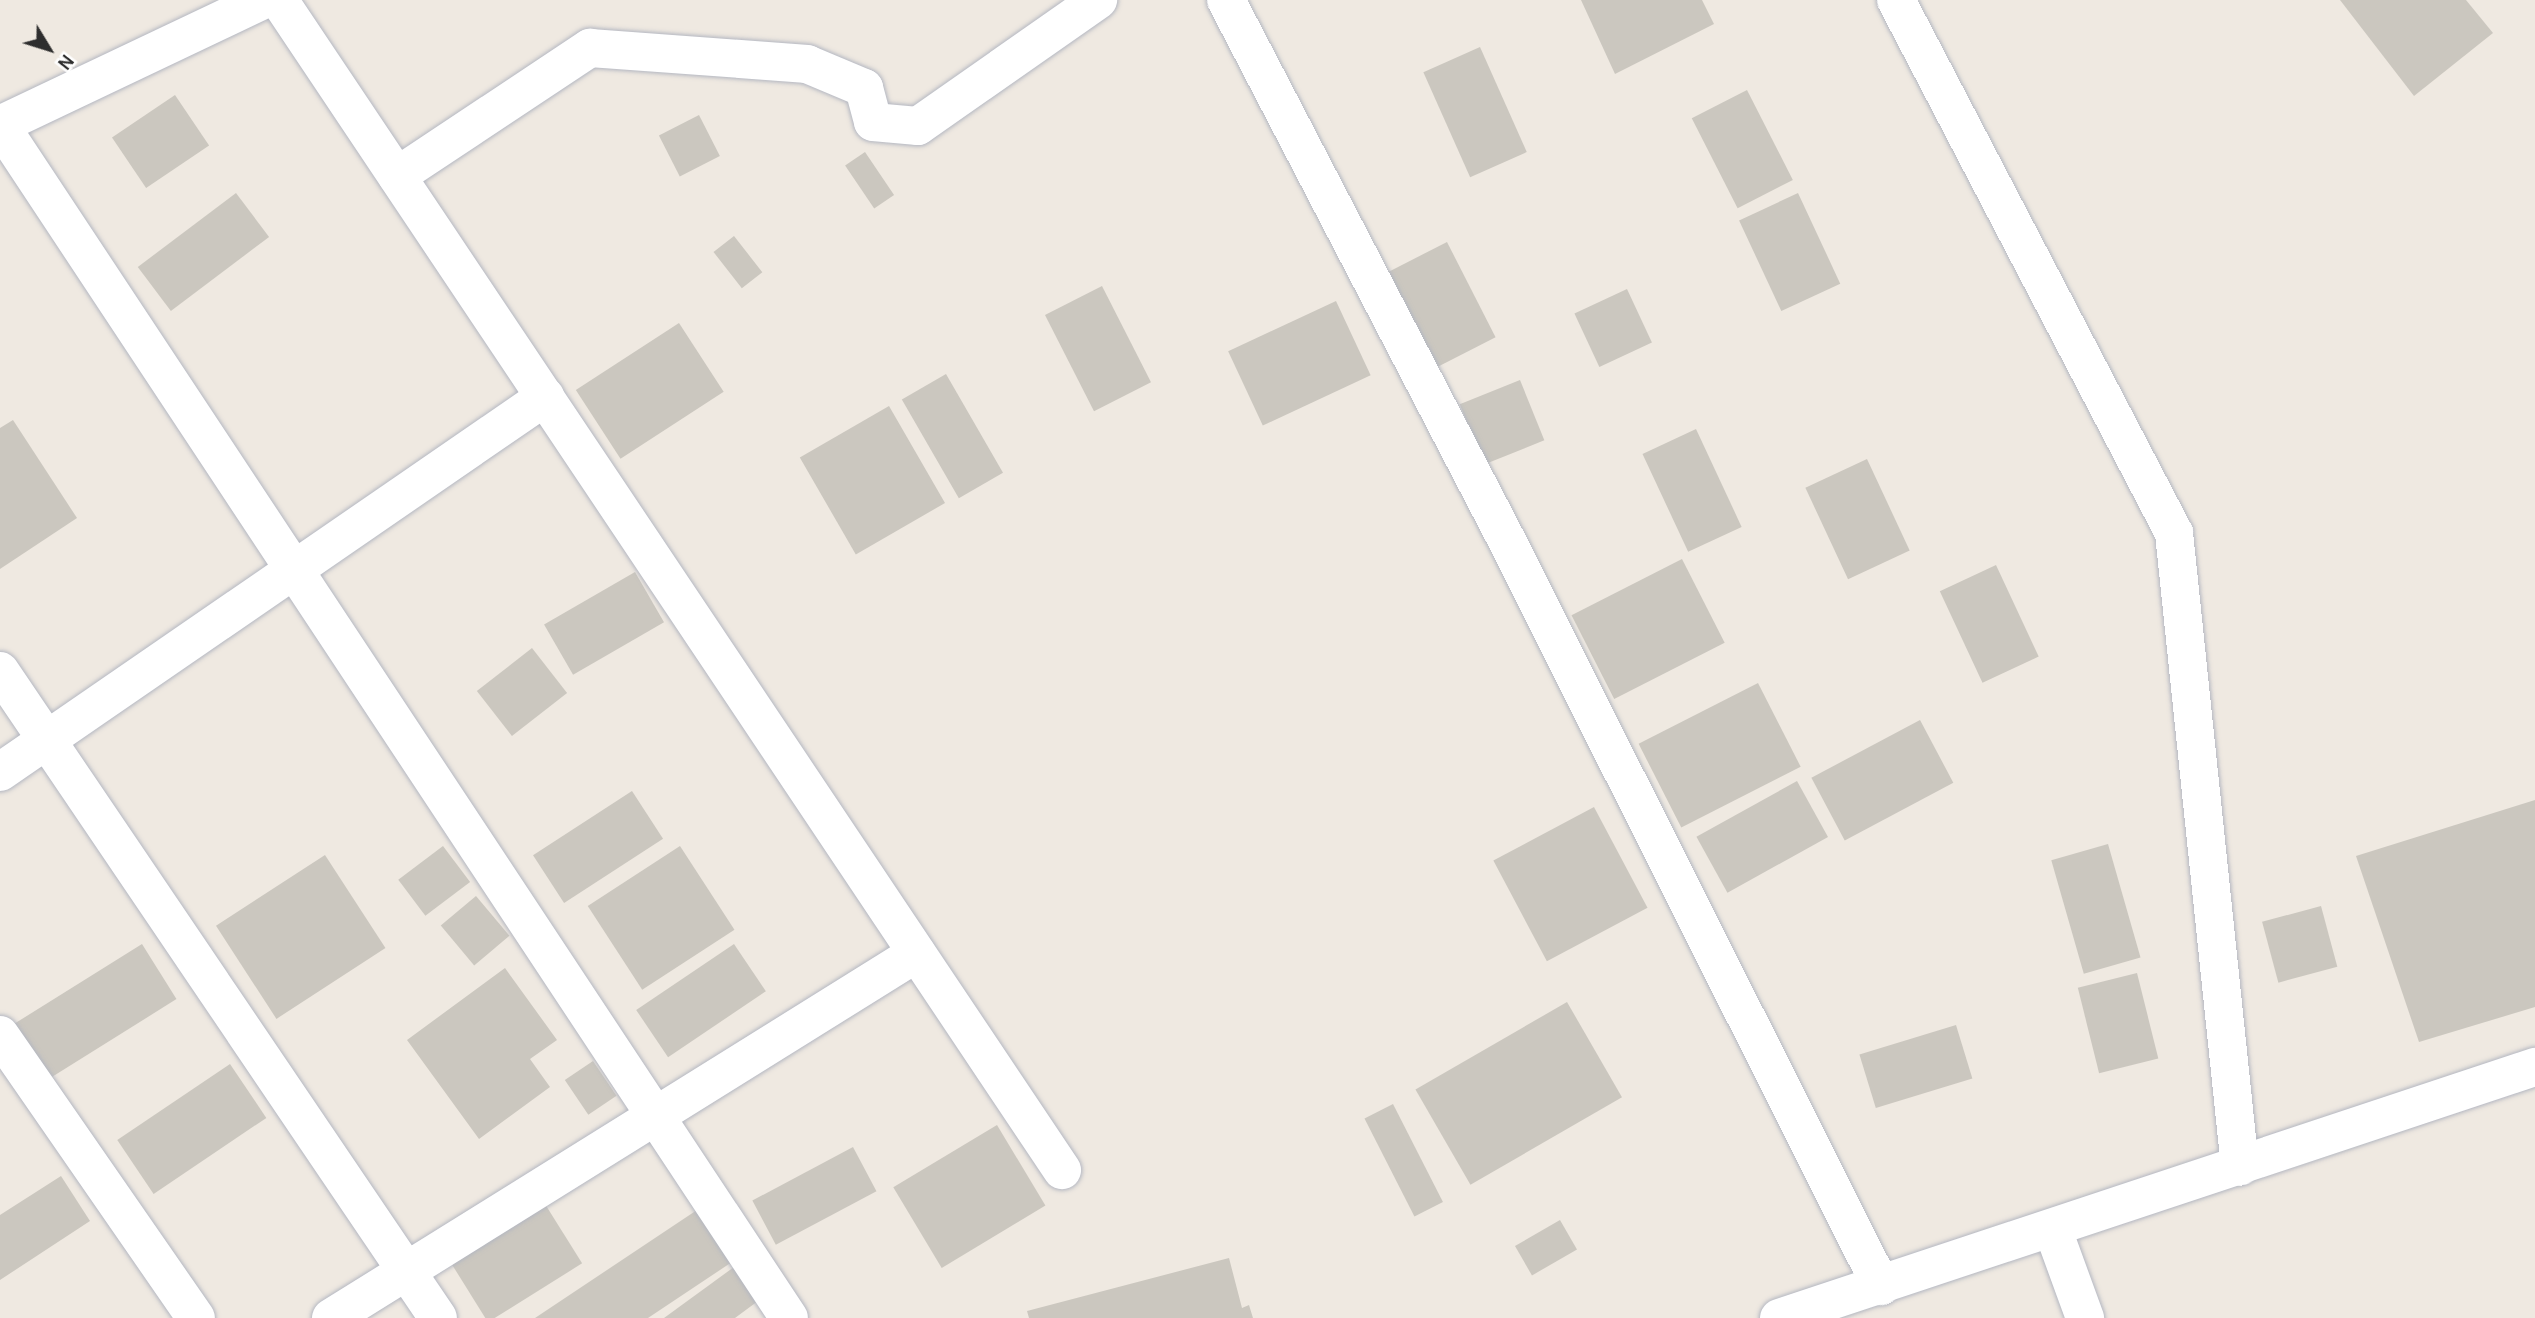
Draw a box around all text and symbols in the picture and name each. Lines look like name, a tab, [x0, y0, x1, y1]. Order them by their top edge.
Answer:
north arrow	[14, 14, 84, 84]
text: N	[53, 50, 78, 74]

